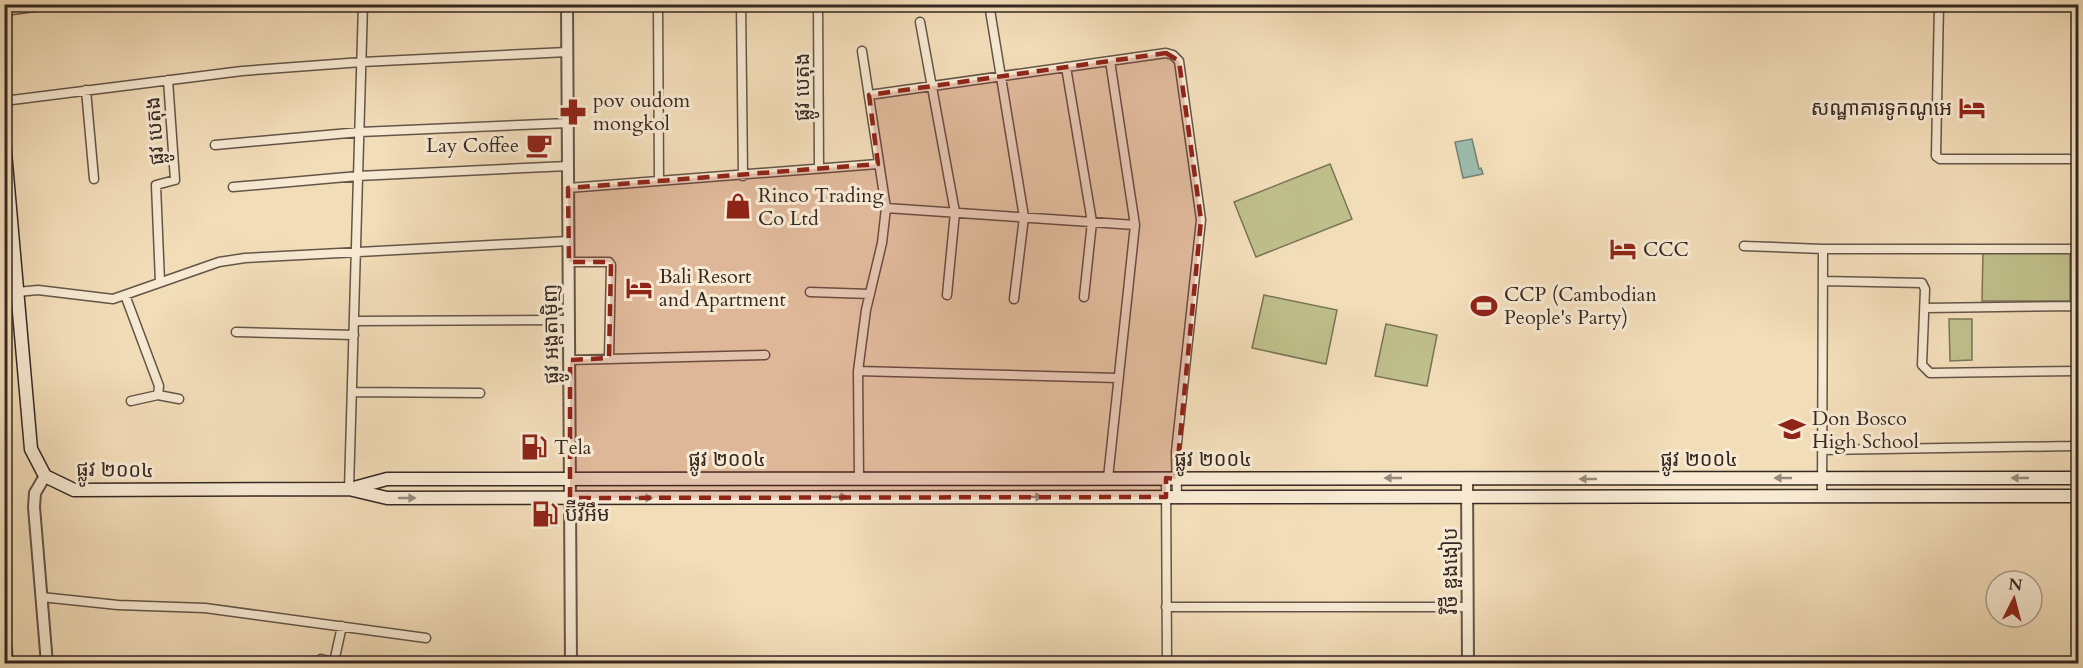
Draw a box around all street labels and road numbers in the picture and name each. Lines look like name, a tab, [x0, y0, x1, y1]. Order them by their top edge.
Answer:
street label: ផ្លូវ បេតុង	[789, 53, 820, 121]
street label: ផ្លូវ បេតុង	[139, 96, 176, 166]
street label: ផ្លូវ អង្តតាម៉ិញ	[537, 284, 570, 384]
street label: ផ្លូវ ២០០៤	[688, 446, 766, 477]
street label: ផ្លូវ ២០០៤	[1174, 446, 1252, 477]
street label: ផ្លូវ ២០០៤	[1660, 446, 1738, 477]
street label: ផ្លូវ ២០០៤	[76, 456, 154, 489]
street label: វិថី ឌួងងៀប	[1437, 528, 1464, 615]

